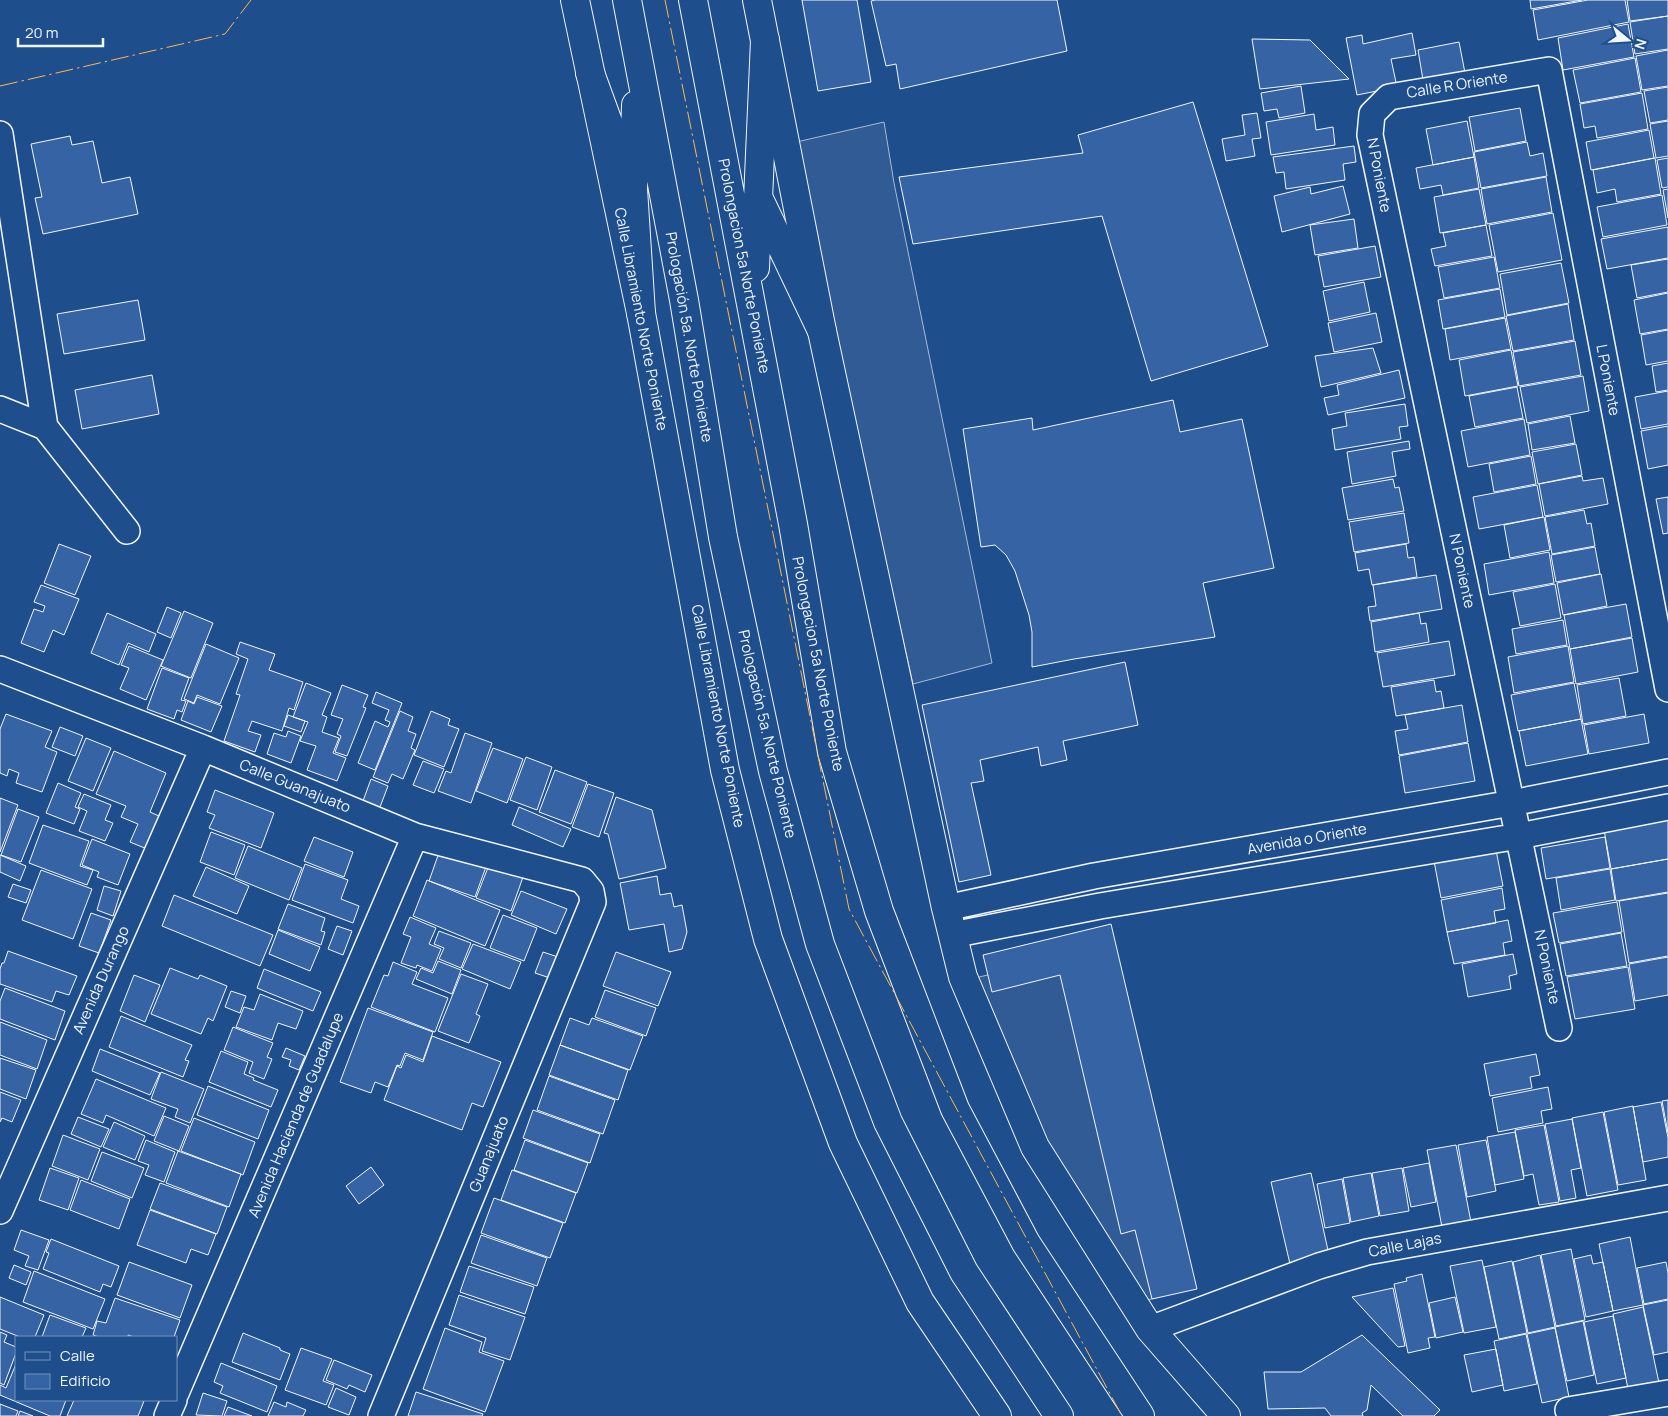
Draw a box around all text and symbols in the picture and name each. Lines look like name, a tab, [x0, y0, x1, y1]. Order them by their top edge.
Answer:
scale bar	[18, 15, 102, 47]
north arrow	[1603, 15, 1653, 65]
text: 20 m	[25, 22, 58, 43]
text: N	[1630, 36, 1651, 52]
street label: Calle R Oriente	[1405, 66, 1509, 103]
street label: N Poniente	[1362, 136, 1397, 214]
street label: Prolongacion 5a Norte Poniente	[713, 157, 776, 375]
street label: Calle Libramiento Norte Poniente	[610, 206, 673, 432]
street label: Prologación 5a. Norte Poniente	[661, 230, 718, 444]
street label: L Poniente	[1591, 342, 1626, 418]
street label: N Poniente	[1444, 532, 1481, 610]
street label: Prolongacion 5a Norte Poniente	[787, 555, 850, 773]
street label: Calle Libramiento Norte Poniente	[687, 603, 750, 829]
street label: Prologación 5a. Norte Poniente	[733, 628, 802, 840]
street label: Calle Guanajuato	[236, 754, 354, 818]
street label: Avenida o Oriente	[1246, 818, 1369, 859]
street label: Avenida Durango	[67, 922, 134, 1037]
street label: N Poniente	[1529, 928, 1566, 1006]
street label: Avenida Hacienda de Guadalupe	[243, 1009, 348, 1221]
street label: Guanajuato	[464, 1112, 513, 1195]
street label: Calle Lajas	[1367, 1227, 1443, 1262]
legend	[15, 1336, 178, 1401]
text: Calle	[60, 1345, 95, 1366]
text: Edificio	[60, 1370, 111, 1391]

